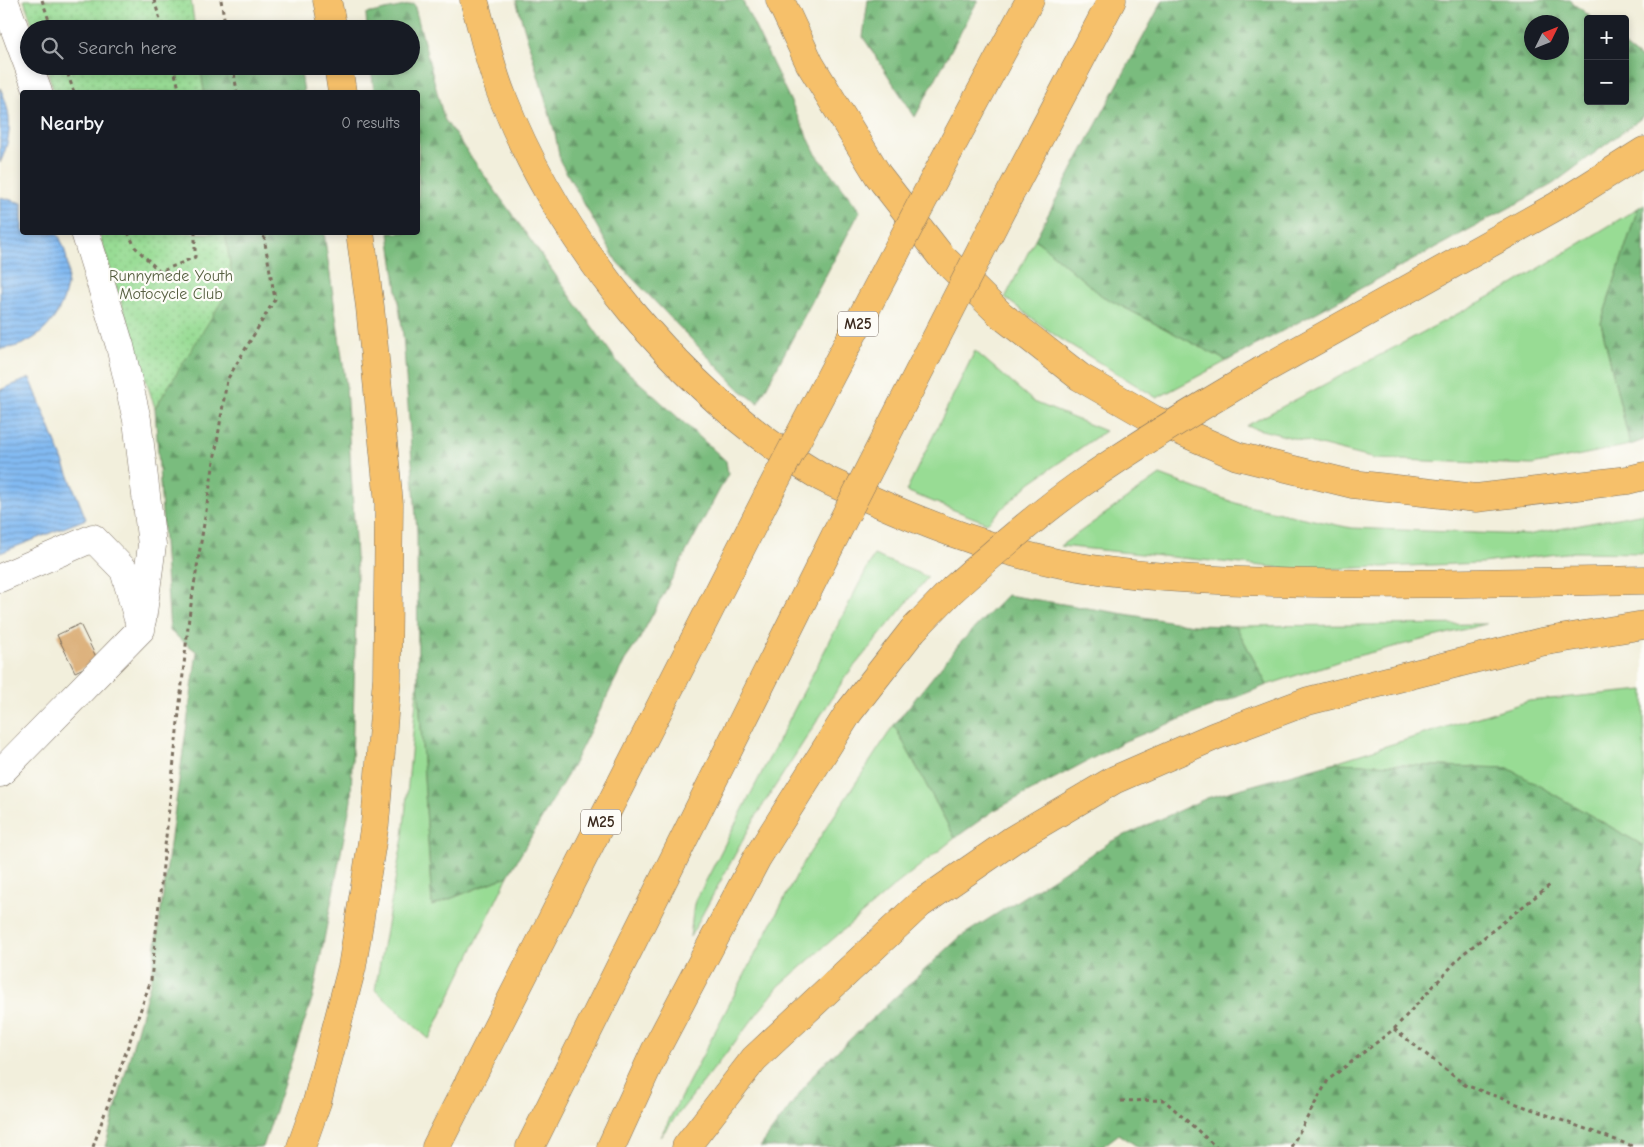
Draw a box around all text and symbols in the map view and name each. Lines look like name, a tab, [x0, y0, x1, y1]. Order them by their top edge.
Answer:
north arrow	[1524, 15, 1569, 60]
map controls	[1584, 15, 1629, 105]
button: +	[1584, 15, 1629, 60]
search box	[20, 20, 420, 75]
icon: search	[38, 34, 66, 62]
text: Search here	[78, 37, 177, 59]
button: −	[1584, 60, 1629, 105]
text: Nearby	[40, 111, 104, 135]
text: 0 results	[341, 114, 400, 132]
park label: Runnymede Youth Motocycle Club	[109, 267, 233, 303]
road number: M25	[838, 312, 878, 336]
road number: M25	[581, 810, 621, 834]

